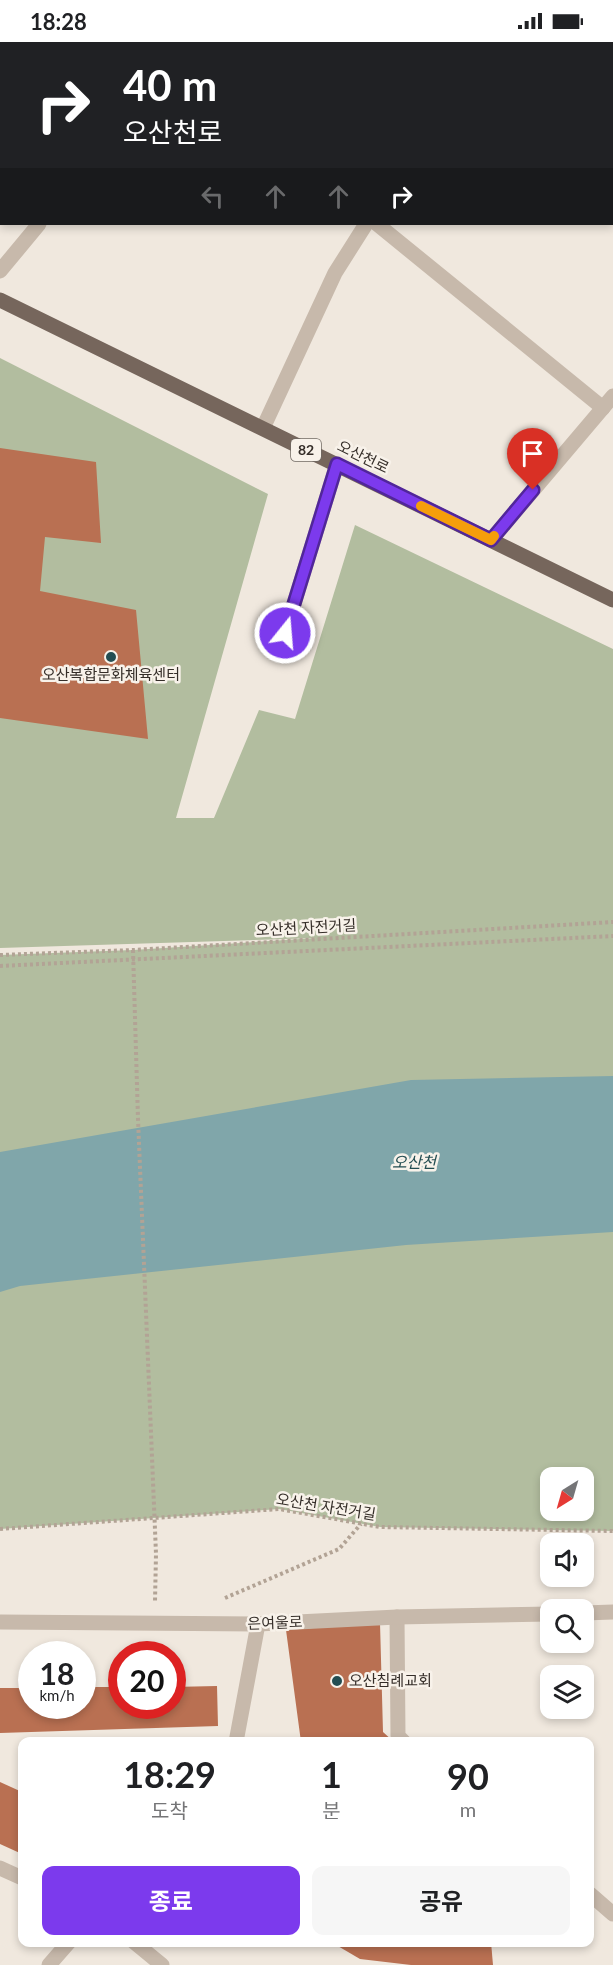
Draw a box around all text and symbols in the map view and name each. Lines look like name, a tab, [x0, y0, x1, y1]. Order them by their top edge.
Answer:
text: 18:28	[30, 8, 87, 35]
text: 40 m	[123, 60, 217, 110]
icon: right	[24, 66, 102, 144]
text: 오산천로	[123, 115, 222, 148]
icon: left	[196, 180, 229, 213]
icon: ahead	[259, 180, 292, 213]
icon: ahead	[322, 180, 355, 213]
icon: right	[385, 180, 418, 213]
pin	[507, 428, 558, 490]
street label: 오산천로	[335, 436, 392, 476]
icon: arrive	[516, 437, 549, 470]
road number: 82	[291, 439, 321, 461]
position arrow	[253, 601, 317, 665]
marker: 오산복합문화체육센터	[104, 650, 118, 664]
place label: 오산복합문화체육센터	[42, 665, 180, 683]
street label: 오산천 자전거길	[255, 915, 357, 939]
water label: 오산천	[392, 1152, 438, 1171]
north arrow	[540, 1467, 594, 1521]
map controls	[540, 1467, 594, 1719]
street label: 오산천 자전거길	[275, 1489, 377, 1523]
button: sound	[540, 1533, 594, 1587]
button: search	[540, 1599, 594, 1653]
street label: 은여울로	[247, 1612, 303, 1632]
speed limit sign: 20	[108, 1641, 186, 1719]
text: 18	[40, 1655, 74, 1691]
button: layers	[540, 1665, 594, 1719]
place label: 오산침례교회	[349, 1671, 432, 1689]
marker: 오산침례교회	[330, 1674, 344, 1688]
text: km/h	[39, 1686, 75, 1704]
text: 18:29	[123, 1752, 216, 1796]
text: 1	[321, 1752, 342, 1796]
text: 90	[447, 1754, 489, 1798]
text: m	[460, 1797, 476, 1821]
text: 도착	[151, 1798, 188, 1822]
text: 분	[322, 1798, 341, 1822]
button: 종료	[42, 1866, 300, 1935]
button: 공유	[312, 1866, 570, 1935]

